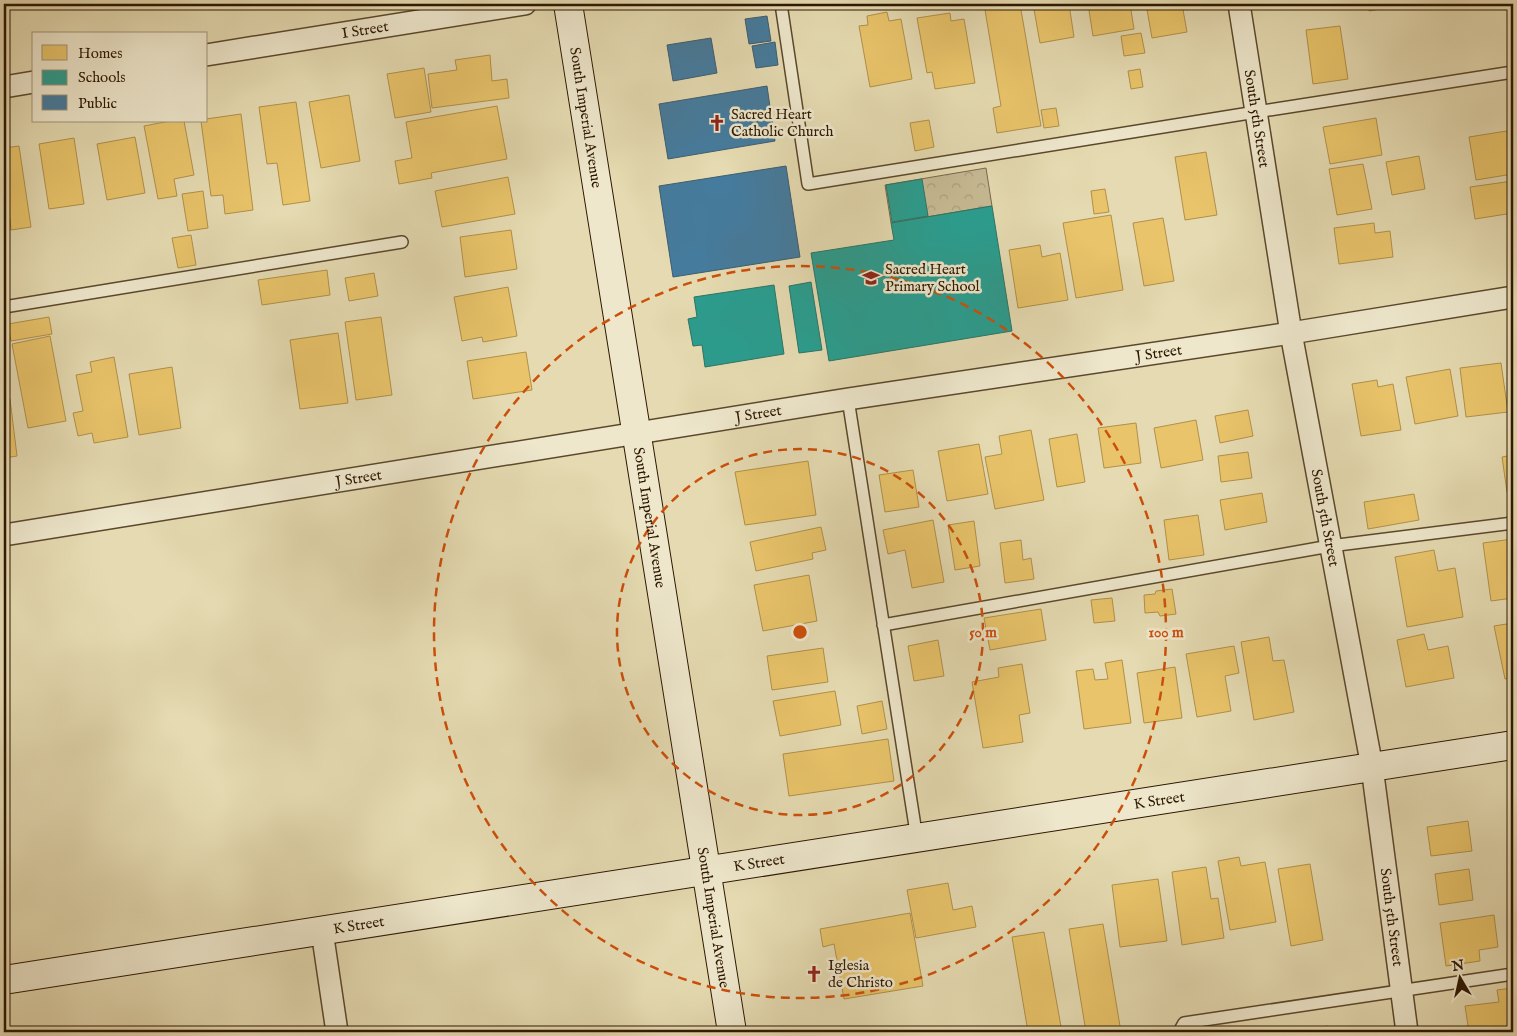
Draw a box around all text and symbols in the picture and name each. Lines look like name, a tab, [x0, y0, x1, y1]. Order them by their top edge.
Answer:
street label: I Street	[340, 17, 390, 43]
legend	[32, 32, 208, 122]
text: Homes	[78, 44, 122, 63]
street label: South Imperial Avenue	[565, 46, 606, 190]
text: Schools	[78, 68, 126, 87]
street label: South 5th Street	[1239, 68, 1274, 169]
text: Public	[78, 94, 117, 113]
place label: Sacred Heart Catholic Church	[731, 105, 833, 141]
church icon: Sacred Heart Catholic Church	[707, 113, 727, 133]
place label: Sacred Heart Primary School	[885, 260, 981, 296]
school or university icon: Sacred Heart Primary School	[861, 268, 881, 288]
street label: J Street	[1132, 340, 1183, 366]
street label: J Street	[732, 401, 783, 427]
street label: South Imperial Avenue	[629, 446, 670, 589]
street label: J Street	[332, 465, 383, 492]
street label: South 5th Street	[1307, 467, 1343, 568]
centre of rings	[791, 623, 809, 641]
text: 50 m	[969, 623, 997, 642]
text: 100 m	[1148, 623, 1184, 642]
street label: K Street	[1132, 787, 1186, 814]
street label: South Imperial Avenue	[693, 846, 734, 989]
street label: K Street	[732, 850, 786, 876]
street label: South 5th Street	[1375, 867, 1407, 968]
street label: K Street	[332, 912, 386, 939]
north arrow	[1434, 954, 1484, 1004]
place label: Iglesia de Christo	[828, 956, 893, 992]
text: N	[1450, 956, 1466, 976]
church icon: Iglesia de Christo	[804, 964, 824, 984]

